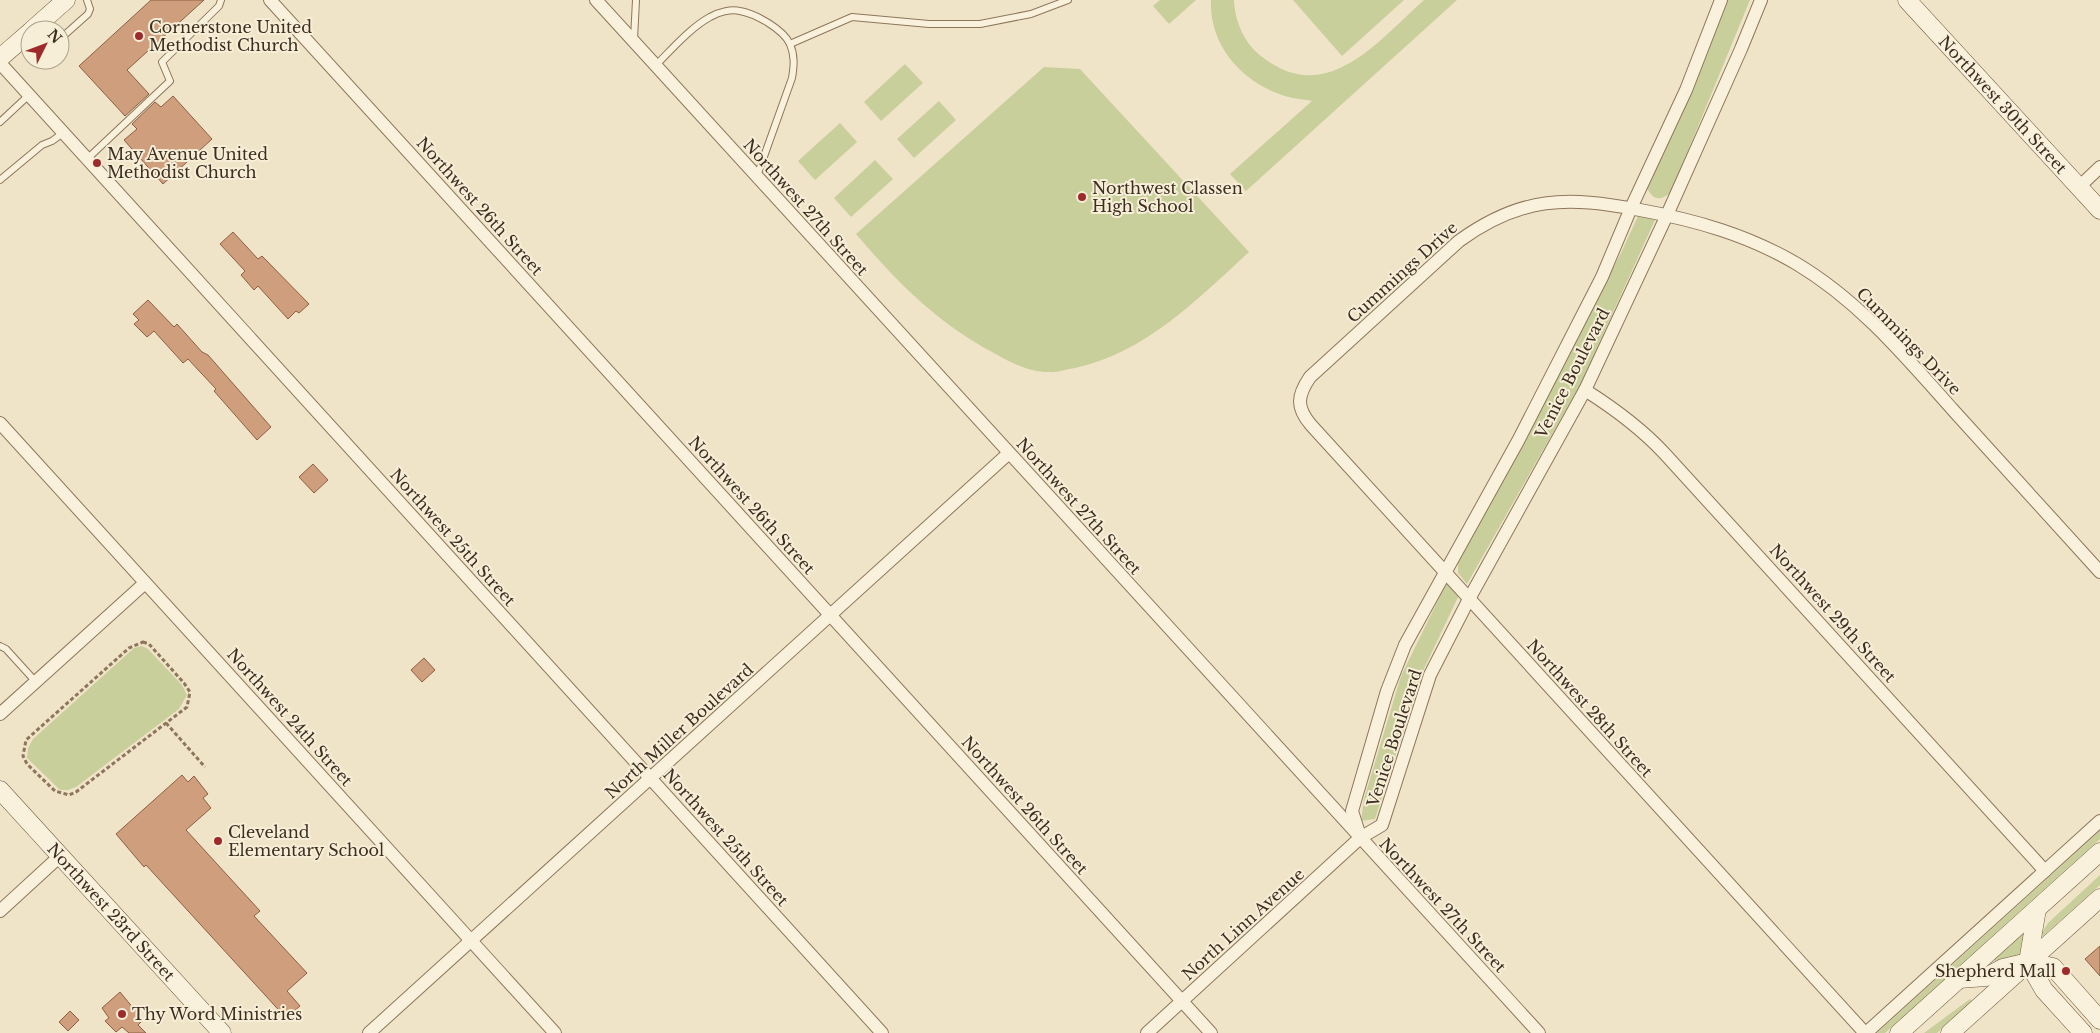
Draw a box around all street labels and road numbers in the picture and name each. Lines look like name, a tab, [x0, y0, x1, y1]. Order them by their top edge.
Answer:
street label: Northwest 30th Street	[1935, 31, 2072, 178]
street label: Northwest 26th Street	[413, 133, 547, 279]
street label: Northwest 27th Street	[739, 135, 873, 279]
street label: Cummings Drive	[1343, 217, 1461, 327]
street label: Cummings Drive	[1853, 283, 1965, 399]
street label: Venice Boulevard	[1530, 304, 1614, 442]
street label: Northwest 26th Street	[685, 432, 819, 578]
street label: Northwest 27th Street	[1012, 434, 1146, 578]
street label: Northwest 25th Street	[386, 464, 520, 610]
street label: Northwest 29th Street	[1766, 540, 1900, 686]
street label: Northwest 28th Street	[1523, 635, 1657, 781]
street label: Northwest 24th Street	[223, 644, 357, 790]
street label: North Miller Boulevard	[601, 659, 757, 803]
street label: Venice Boulevard	[1362, 666, 1426, 810]
street label: Northwest 26th Street	[958, 732, 1092, 878]
street label: Northwest 25th Street	[659, 764, 793, 910]
street label: Northwest 27th Street	[1375, 834, 1511, 976]
street label: Northwest 23rd Street	[43, 839, 179, 985]
street label: North Linn Avenue	[1178, 864, 1308, 984]

